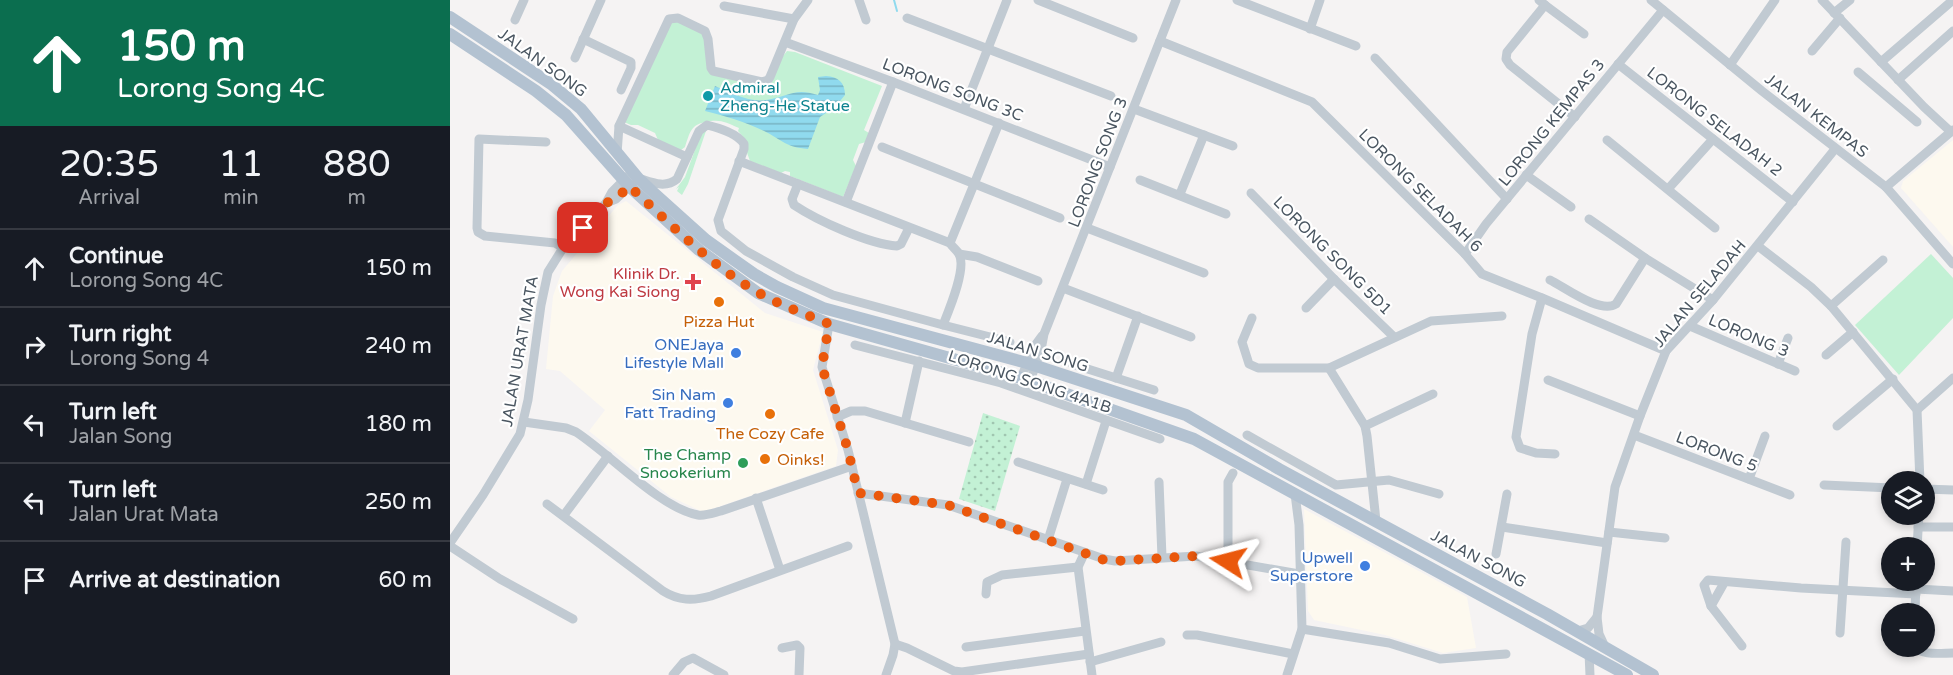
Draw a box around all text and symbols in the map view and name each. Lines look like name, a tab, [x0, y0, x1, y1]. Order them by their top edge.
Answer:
text: 150 m	[117, 21, 246, 72]
icon: ahead	[18, 24, 96, 102]
street label: JALAN SONG	[494, 24, 591, 102]
street label: LORONG SONG 3C	[880, 54, 1026, 126]
street label: LORONG KEMPAS 3	[1494, 55, 1609, 190]
street label: LORONG SELADAH 2	[1643, 63, 1786, 181]
street label: JALAN KEMPAS	[1761, 69, 1872, 162]
text: Lorong Song 4C	[117, 72, 325, 105]
place label: Admiral Zheng-He Statue	[720, 78, 850, 116]
marker: Admiral Zheng-He Statue	[701, 89, 715, 103]
street label: LORONG SONG 3	[1064, 94, 1132, 230]
street label: LORONG SELADAH 6	[1354, 125, 1486, 257]
text: 20:35	[59, 143, 159, 186]
text: 11	[218, 143, 264, 186]
text: 880	[323, 143, 391, 186]
text: Arrival	[78, 186, 140, 210]
text: min	[223, 186, 259, 210]
text: m	[348, 186, 366, 210]
street label: LORONG SONG 5D1	[1269, 192, 1396, 319]
pin	[557, 202, 608, 253]
icon: arrive	[566, 211, 599, 244]
street label: JALAN SELADAH	[1649, 236, 1750, 351]
text: Continue	[69, 243, 164, 269]
icon: ahead	[18, 252, 51, 285]
text: 150 m	[365, 255, 432, 281]
place label: Klinik Dr. Wong Kai Siong	[560, 264, 680, 302]
text: Lorong Song 4C	[69, 269, 223, 293]
marker: Klinik Dr. Wong Kai Siong	[684, 273, 702, 291]
street label: JALAN URAT MATA	[497, 274, 543, 428]
marker: Pizza Hut	[712, 295, 726, 309]
street label: LORONG 3	[1705, 310, 1792, 362]
place label: Pizza Hut	[683, 312, 755, 332]
text: Turn right	[69, 321, 171, 347]
street label: JALAN SONG	[985, 327, 1091, 377]
icon: right	[18, 330, 51, 363]
text: 240 m	[365, 333, 432, 359]
place label: ONEJaya Lifestyle Mall	[624, 335, 724, 373]
marker: ONEJaya Lifestyle Mall	[729, 346, 743, 360]
street label: LORONG SONG 4A1B	[945, 346, 1114, 418]
text: Lorong Song 4	[69, 347, 209, 371]
place label: Sin Nam Fatt Trading	[624, 385, 716, 423]
marker: Sin Nam Fatt Trading	[721, 396, 735, 410]
text: Turn left	[69, 399, 157, 425]
marker: The Cozy Cafe	[763, 407, 777, 421]
icon: left	[18, 408, 51, 441]
text: 180 m	[365, 411, 432, 437]
place label: The Cozy Cafe	[716, 424, 824, 444]
text: Jalan Song	[69, 425, 172, 449]
street label: LORONG 5	[1673, 427, 1760, 477]
place label: The Champ Snookerium	[640, 445, 731, 483]
place label: Oinks!	[777, 450, 824, 470]
marker: Oinks!	[758, 452, 772, 466]
marker: The Champ Snookerium	[736, 456, 750, 470]
map controls	[1881, 471, 1935, 657]
button: layers	[1881, 471, 1935, 525]
text: Turn left	[69, 477, 157, 503]
icon: left	[18, 486, 51, 519]
text: 250 m	[365, 489, 432, 515]
text: Jalan Urat Mata	[69, 503, 219, 527]
street label: JALAN SONG	[1427, 525, 1530, 592]
position arrow	[1196, 529, 1260, 593]
button: +	[1881, 537, 1935, 591]
place label: Upwell Superstore	[1270, 548, 1353, 586]
marker: Upwell Superstore	[1358, 559, 1372, 573]
icon: arrive	[18, 564, 51, 597]
text: Arrive at destination	[69, 567, 280, 593]
text: 60 m	[378, 567, 432, 593]
button: −	[1881, 603, 1935, 657]

